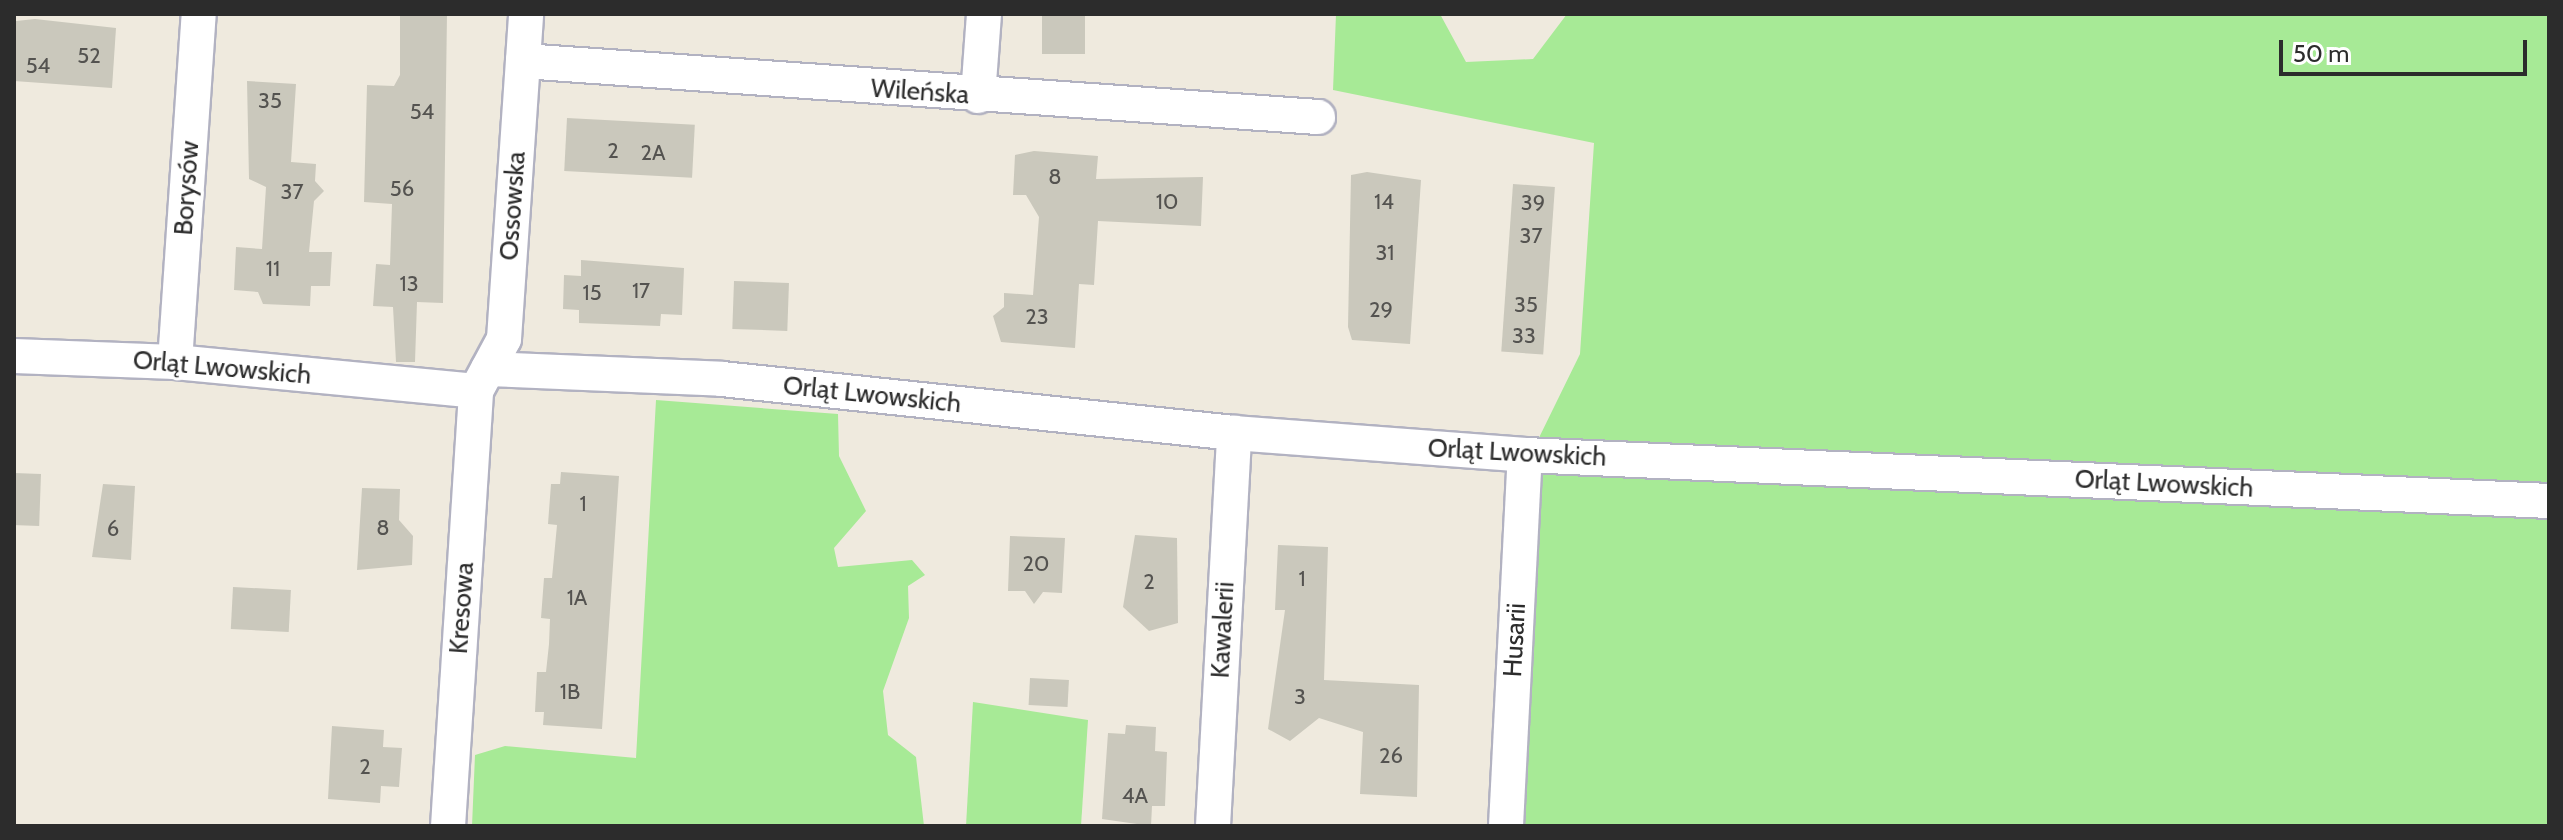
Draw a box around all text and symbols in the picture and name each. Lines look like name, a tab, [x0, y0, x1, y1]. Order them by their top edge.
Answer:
scale bar	[2283, 24, 2531, 74]
text: 50 m	[2293, 39, 2349, 68]
house number: 52	[77, 43, 101, 69]
house number: 54	[26, 53, 50, 79]
street label: Wileńska	[870, 73, 970, 111]
house number: 35	[258, 88, 282, 114]
house number: 54	[410, 99, 434, 125]
house number: 2	[607, 138, 619, 164]
street label: Borysów	[168, 140, 206, 236]
house number: 2A	[640, 140, 666, 166]
street label: Ossowska	[494, 150, 532, 262]
house number: 8	[1048, 164, 1062, 190]
house number: 56	[390, 176, 414, 202]
house number: 37	[281, 179, 303, 205]
house number: 10	[1156, 189, 1178, 215]
house number: 14	[1374, 189, 1394, 215]
house number: 39	[1521, 190, 1545, 216]
house number: 37	[1520, 223, 1542, 249]
house number: 31	[1375, 240, 1395, 266]
house number: 11	[266, 256, 280, 282]
house number: 13	[399, 271, 419, 297]
house number: 17	[632, 278, 650, 304]
house number: 15	[582, 280, 602, 306]
house number: 35	[1514, 292, 1538, 318]
house number: 29	[1369, 297, 1393, 323]
house number: 23	[1025, 304, 1049, 330]
house number: 33	[1512, 323, 1536, 349]
street label: Orląt Lwowskich	[132, 345, 312, 391]
street label: Orląt Lwowskich	[781, 370, 963, 420]
street label: Orląt Lwowskich	[1427, 433, 1607, 473]
street label: Orląt Lwowskich	[2074, 464, 2254, 504]
house number: 1	[579, 491, 587, 517]
house number: 8	[376, 515, 390, 541]
house number: 6	[107, 516, 119, 542]
house number: 20	[1023, 551, 1049, 577]
street label: Kresowa	[443, 561, 481, 655]
house number: 1	[1298, 566, 1306, 592]
house number: 2	[1143, 569, 1155, 595]
street label: Kawalerii	[1205, 581, 1241, 679]
house number: 1A	[567, 585, 587, 611]
street label: Husarii	[1497, 602, 1533, 678]
house number: 1B	[560, 679, 580, 705]
house number: 3	[1294, 684, 1306, 710]
house number: 26	[1379, 743, 1403, 769]
house number: 2	[359, 754, 371, 780]
house number: 4A	[1122, 783, 1148, 809]

